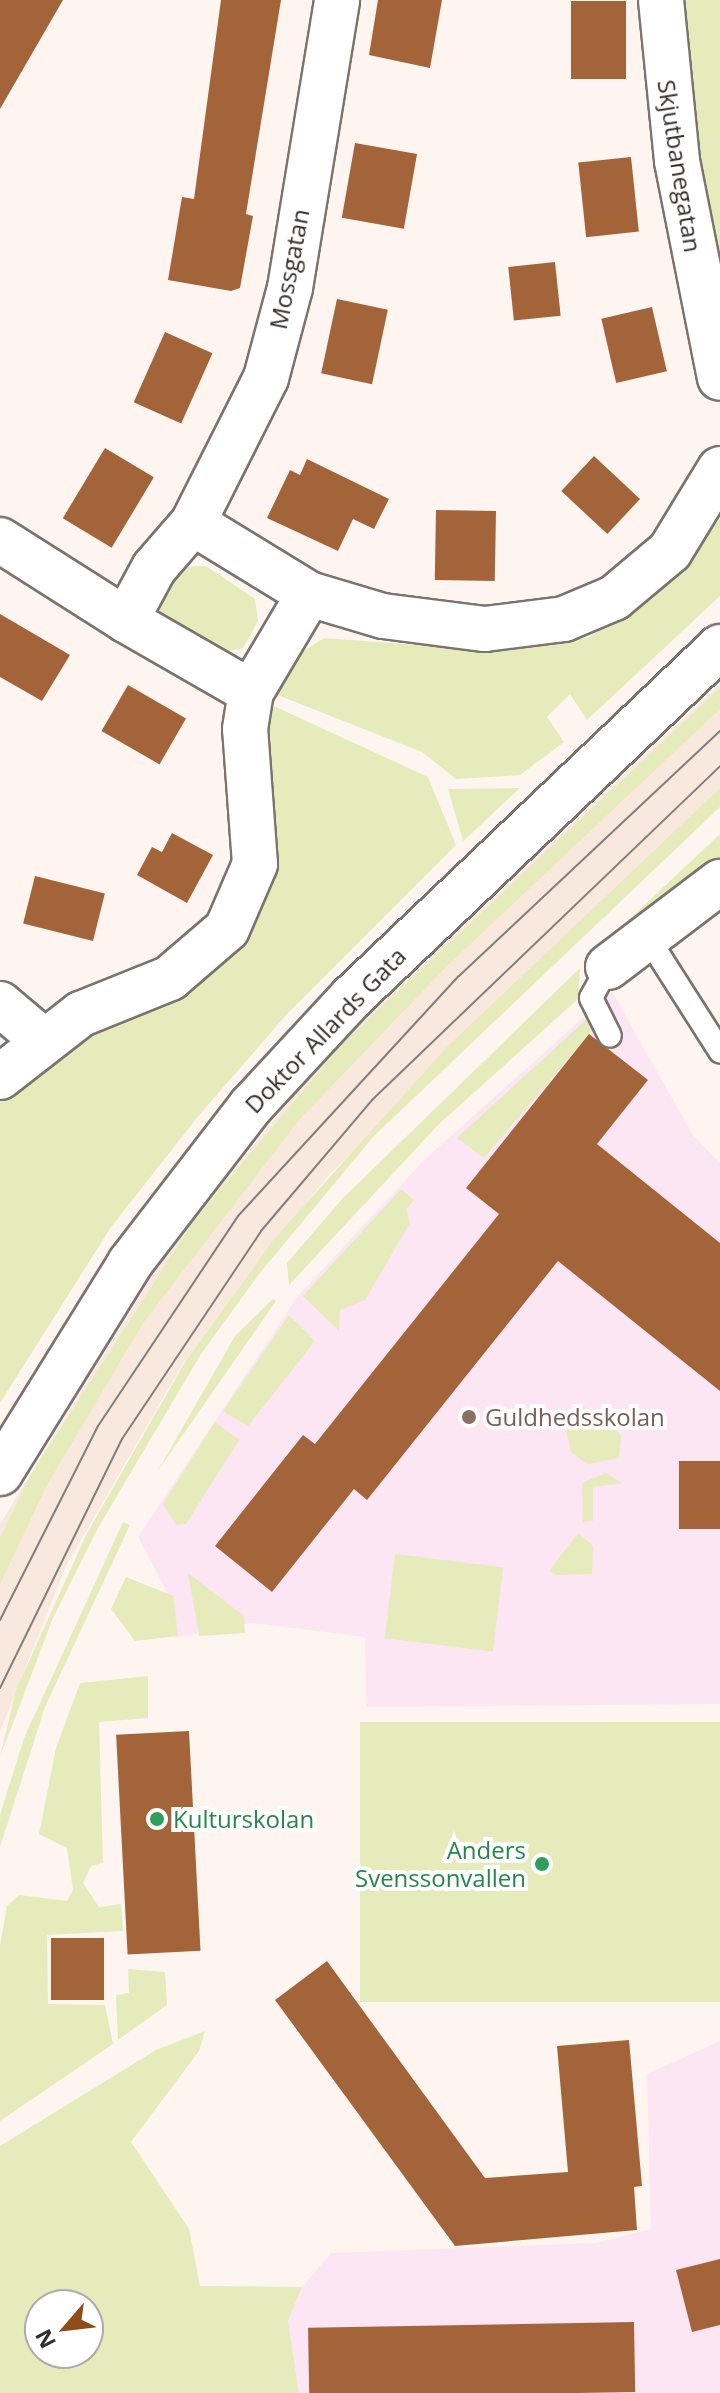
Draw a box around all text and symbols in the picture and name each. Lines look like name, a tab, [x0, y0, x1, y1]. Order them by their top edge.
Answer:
street label: Skjutbanegatan	[652, 78, 708, 254]
street label: Mossgatan	[263, 206, 315, 332]
street label: Doktor Allards Gata	[239, 941, 411, 1119]
place label: Guldhedsskolan	[485, 1403, 665, 1431]
marker: Guldhedsskolan	[460, 1408, 478, 1426]
place label: Kulturskolan	[173, 1805, 314, 1833]
marker: Kulturskolan	[148, 1810, 166, 1828]
place label: Anders Svenssonvallen	[355, 1836, 526, 1892]
marker: Anders Svenssonvallen	[533, 1855, 551, 1873]
north arrow	[24, 2289, 104, 2369]
text: N	[27, 2324, 62, 2354]

